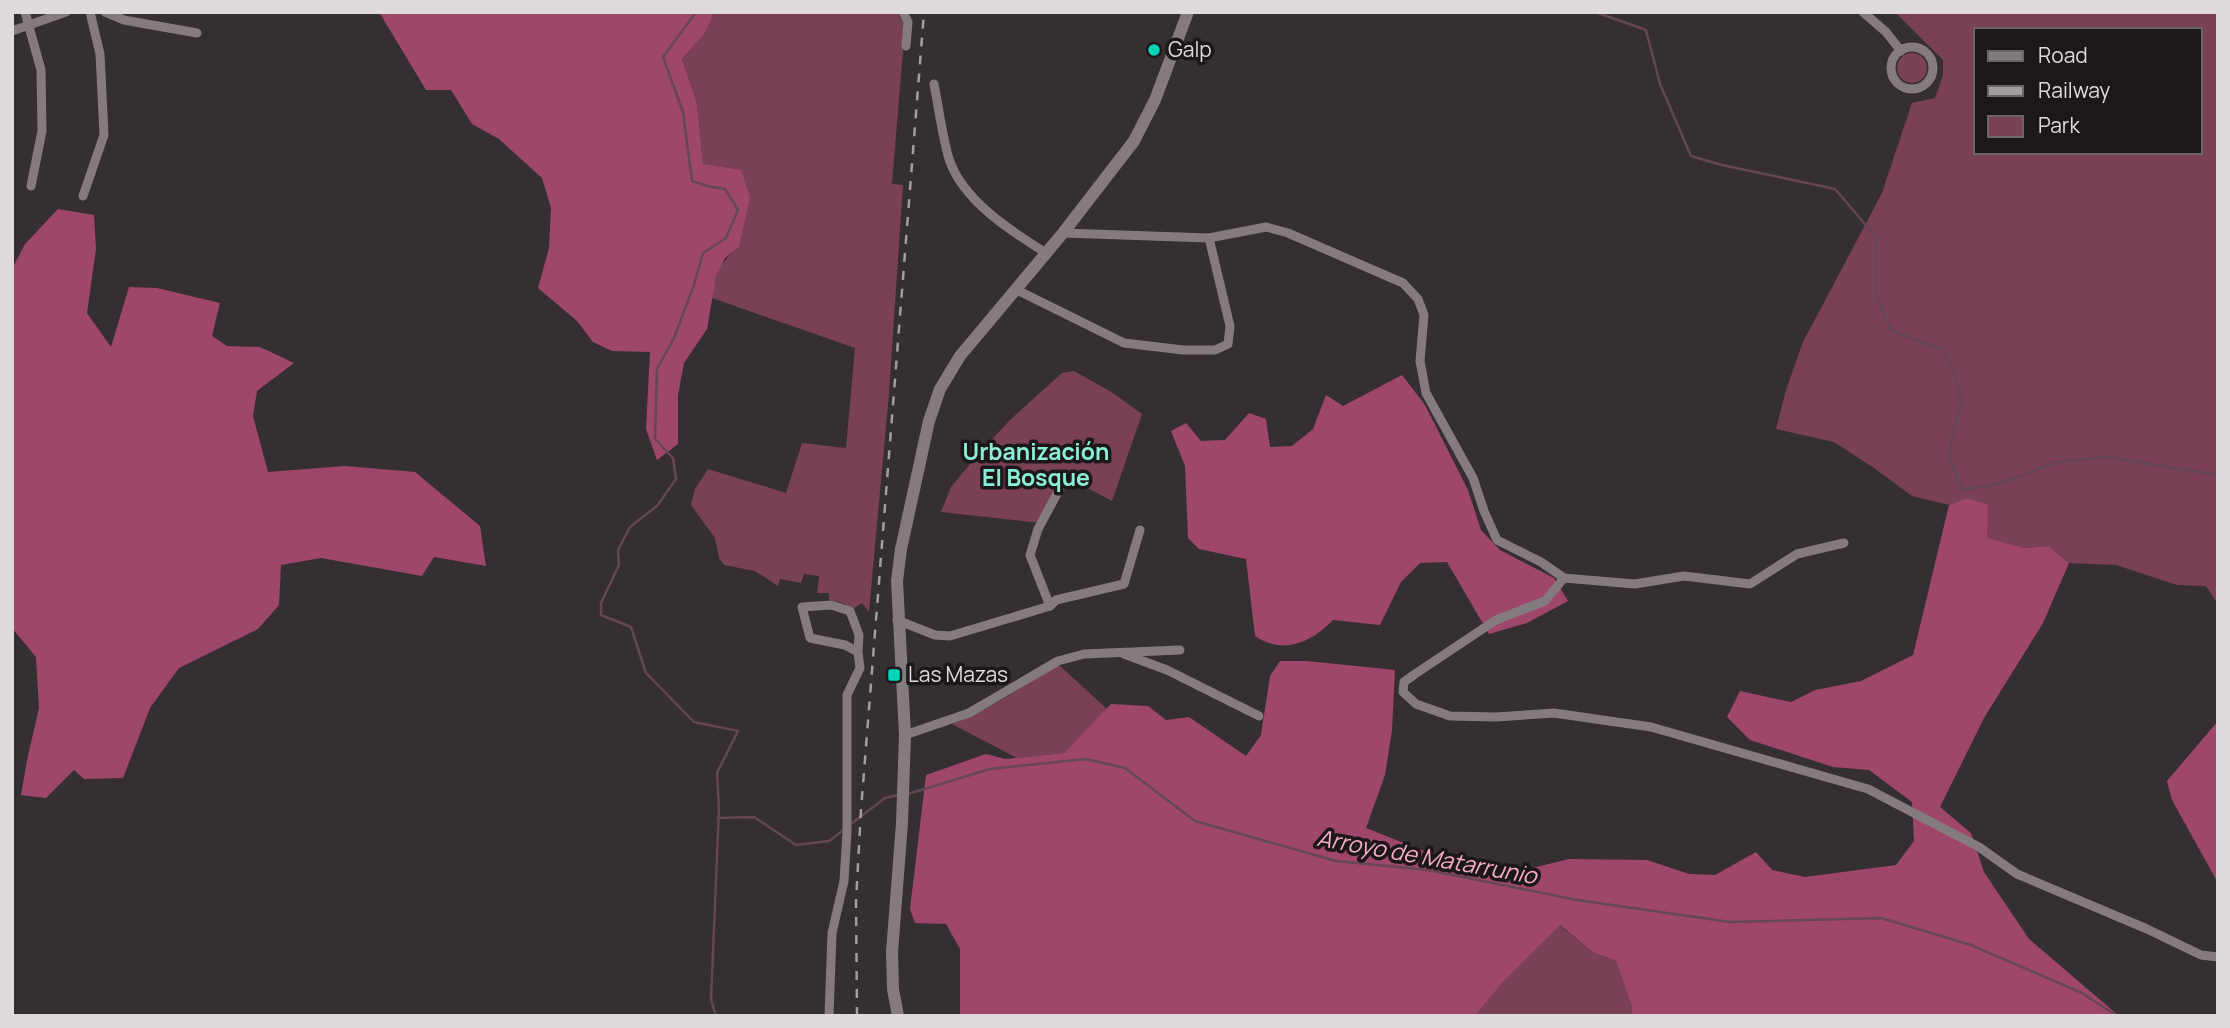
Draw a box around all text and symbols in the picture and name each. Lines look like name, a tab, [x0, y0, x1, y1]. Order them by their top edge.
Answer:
legend	[1974, 28, 2202, 154]
place label: Galp	[1168, 35, 1212, 63]
text: Road	[2038, 41, 2088, 69]
marker: Galp	[1146, 42, 1162, 58]
text: Railway	[2038, 76, 2110, 104]
text: Park	[2038, 111, 2080, 139]
district label: Urbanización El Bosque	[963, 435, 1109, 493]
place label: Las Mazas	[908, 660, 1008, 688]
marker: Las Mazas	[886, 667, 902, 683]
water label: Arroyo de Matarrunio	[1315, 821, 1541, 891]

